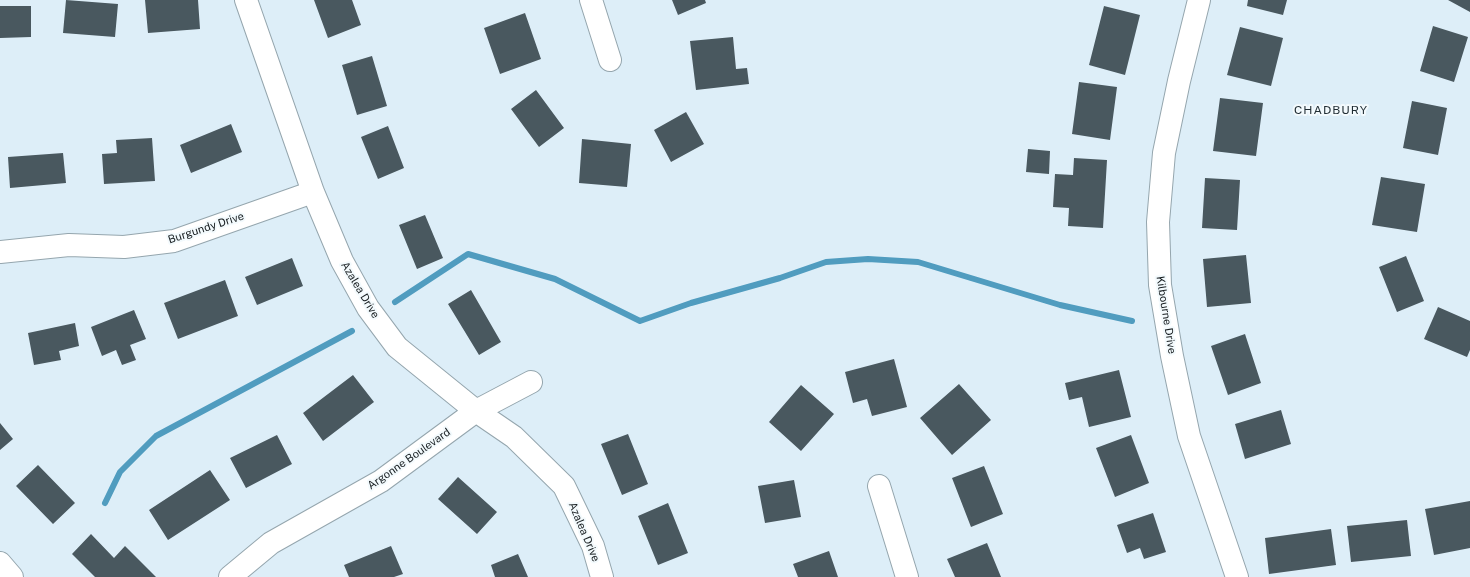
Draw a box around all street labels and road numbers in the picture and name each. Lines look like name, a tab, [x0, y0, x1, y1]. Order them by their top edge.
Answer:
street label: Burgundy Drive	[166, 210, 246, 246]
street label: Azalea Drive	[338, 259, 382, 321]
street label: Kilbourne Drive	[1153, 275, 1179, 355]
street label: Argonne Boulevard	[365, 426, 453, 492]
street label: Azalea Drive	[566, 500, 602, 564]

